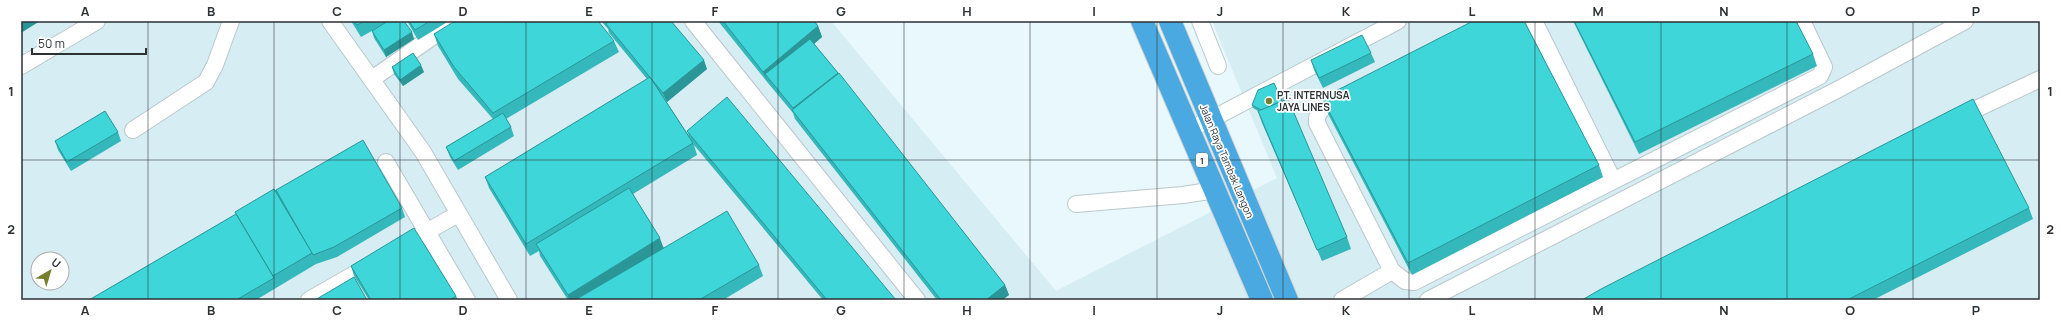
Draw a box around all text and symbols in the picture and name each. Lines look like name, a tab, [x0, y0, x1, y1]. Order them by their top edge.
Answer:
text: A	[81, 2, 90, 20]
text: B	[207, 2, 215, 20]
text: C	[332, 2, 342, 20]
text: D	[458, 2, 468, 20]
text: E	[585, 2, 593, 20]
text: F	[712, 2, 719, 20]
text: G	[836, 2, 846, 20]
text: H	[962, 2, 972, 20]
text: I	[1092, 2, 1096, 20]
text: J	[1217, 2, 1223, 20]
text: K	[1342, 2, 1351, 20]
text: L	[1469, 2, 1476, 20]
text: M	[1592, 2, 1604, 20]
text: N	[1719, 2, 1729, 20]
text: O	[1845, 2, 1855, 20]
text: P	[1972, 2, 1980, 20]
scale bar	[32, 30, 146, 56]
text: 50 m	[38, 35, 65, 52]
text: 1	[8, 82, 14, 100]
text: 1	[2047, 82, 2053, 100]
place label: PT. INTERNUSA JAYA LINES	[1277, 88, 1350, 114]
marker: PT. INTERNUSA JAYA LINES	[1264, 96, 1274, 106]
street label: Jalan Raya Tambak Langon	[1197, 102, 1257, 220]
road number: 1	[1196, 153, 1208, 167]
text: 2	[7, 220, 15, 238]
text: 2	[2046, 220, 2054, 238]
north arrow	[30, 251, 70, 291]
text: U	[49, 254, 64, 271]
text: A	[81, 301, 90, 319]
text: B	[207, 301, 215, 319]
text: C	[332, 301, 342, 319]
text: D	[458, 301, 468, 319]
text: E	[585, 301, 593, 319]
text: F	[712, 301, 719, 319]
text: G	[836, 301, 846, 319]
text: H	[962, 301, 972, 319]
text: I	[1092, 301, 1096, 319]
text: J	[1217, 301, 1223, 319]
text: K	[1342, 301, 1351, 319]
text: L	[1469, 301, 1476, 319]
text: M	[1592, 301, 1604, 319]
text: N	[1719, 301, 1729, 319]
text: O	[1845, 301, 1855, 319]
text: P	[1972, 301, 1980, 319]

